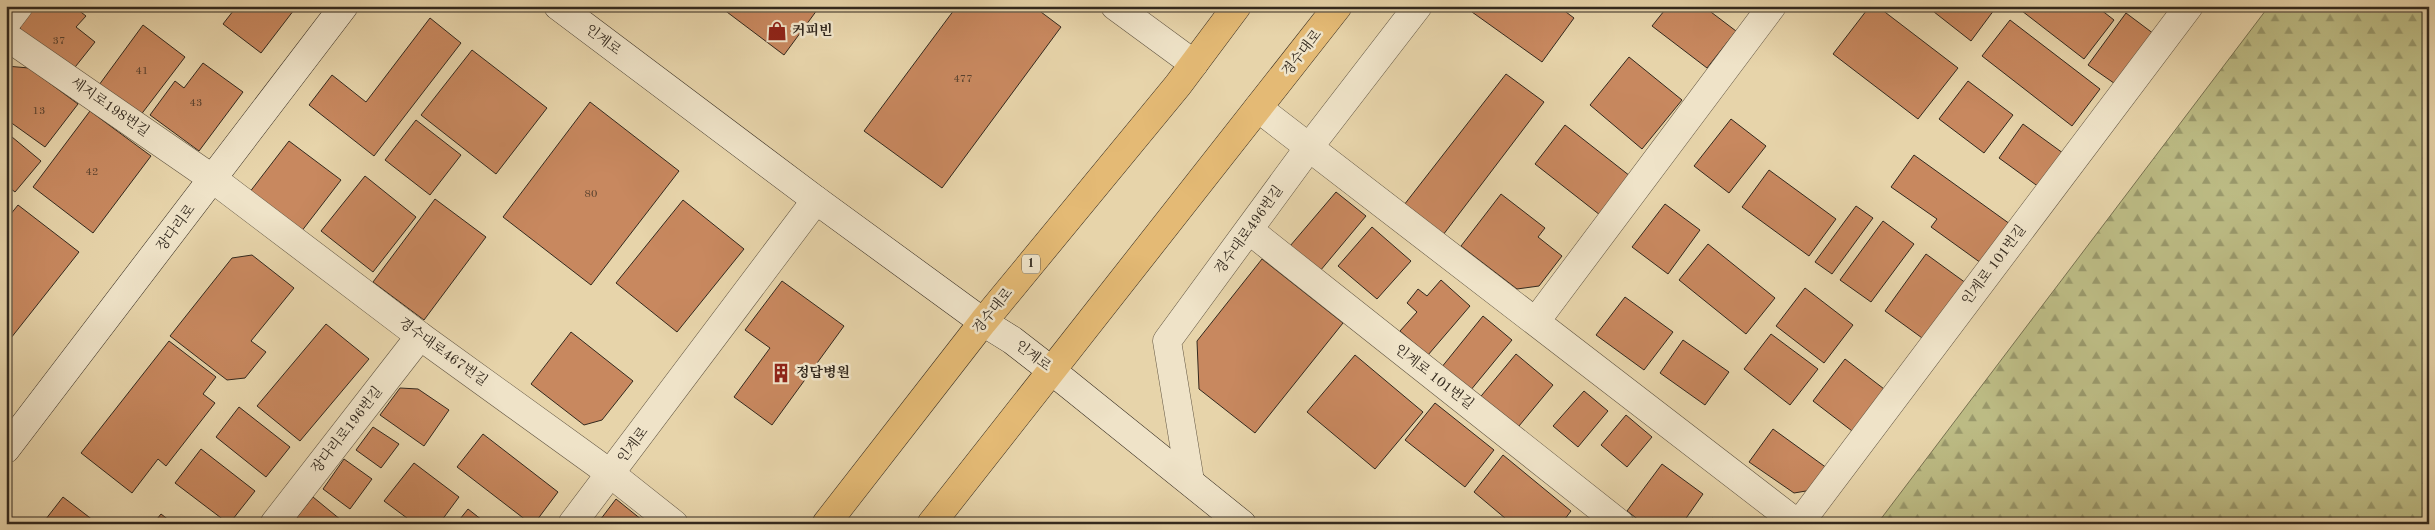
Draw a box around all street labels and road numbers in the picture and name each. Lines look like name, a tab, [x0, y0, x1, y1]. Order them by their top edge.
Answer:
street label: 인계로	[583, 21, 624, 58]
street label: 경수대로	[1279, 26, 1324, 79]
street label: 세지로198번길	[68, 74, 152, 139]
street label: 경수대로496번길	[1212, 183, 1286, 277]
street label: 장다리로	[153, 201, 198, 254]
street label: 인계로 101번길	[1959, 222, 2028, 308]
road number: 1	[1022, 254, 1040, 274]
street label: 경수대로	[970, 285, 1016, 336]
street label: 경수대로467번길	[396, 315, 490, 389]
street label: 인계로	[1013, 337, 1054, 374]
street label: 인계로 101번길	[1392, 341, 1477, 412]
street label: 장다리로196번길	[308, 384, 385, 476]
street label: 인계로	[614, 424, 651, 465]

